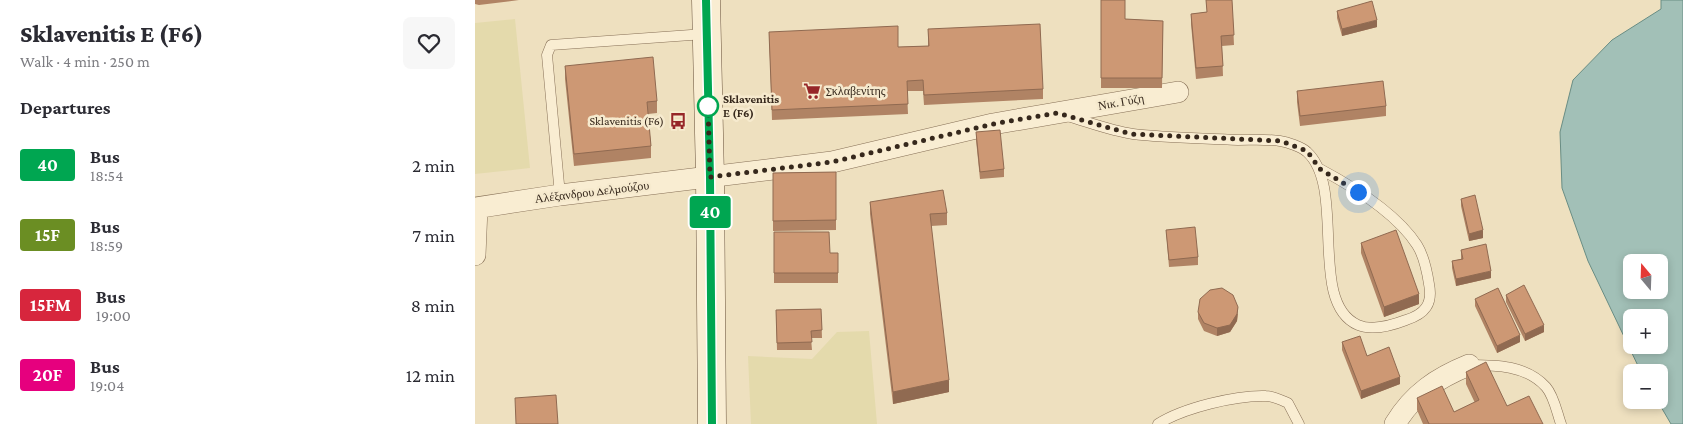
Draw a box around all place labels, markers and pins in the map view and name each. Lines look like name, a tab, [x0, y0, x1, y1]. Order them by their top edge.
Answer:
supermarket icon: Σκλαβενίτης	[802, 81, 822, 101]
place label: Σκλαβενίτης	[826, 84, 886, 98]
place label: Sklavenitis E (F6)	[723, 92, 779, 120]
marker: Sklavenitis E (F6)	[697, 95, 719, 117]
bus stop icon: Sklavenitis (F6)	[668, 111, 688, 131]
place label: Sklavenitis (F6)	[589, 114, 664, 128]

